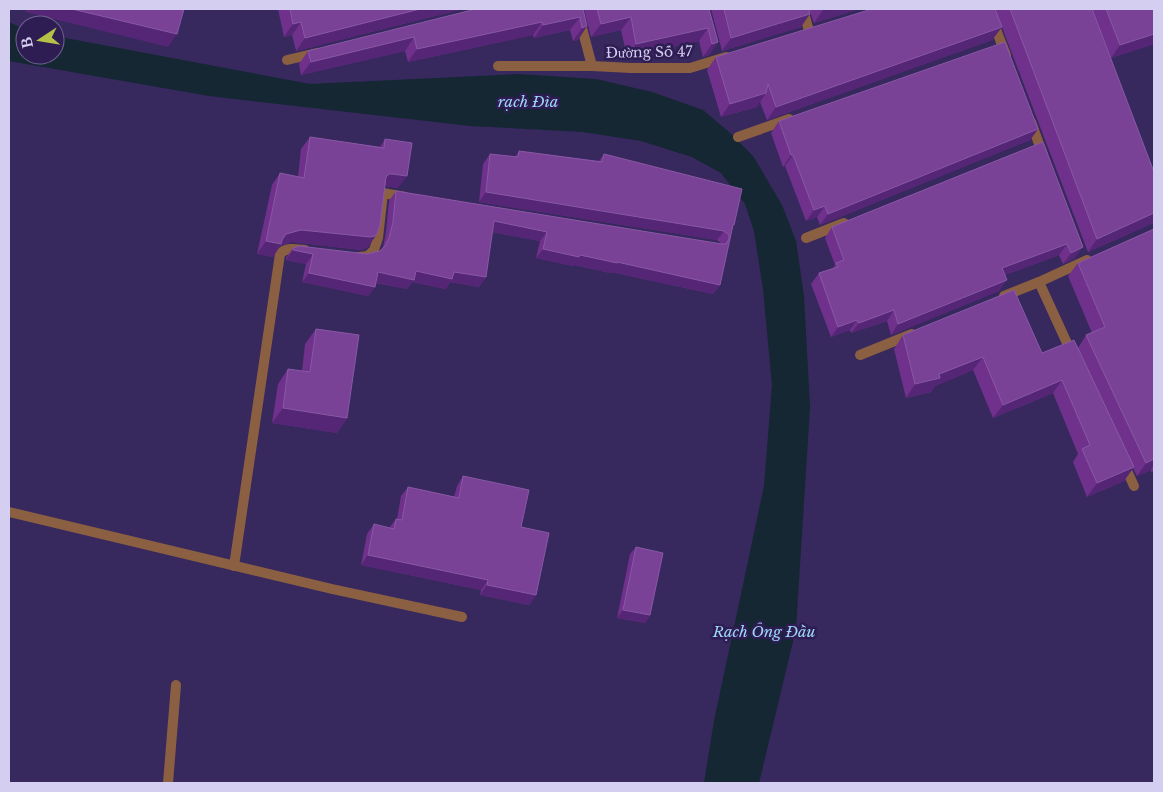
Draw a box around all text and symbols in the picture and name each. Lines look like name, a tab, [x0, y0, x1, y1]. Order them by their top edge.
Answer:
north arrow	[15, 15, 65, 65]
text: B	[17, 35, 37, 50]
street label: Đường Số 47	[606, 42, 693, 62]
water label: rạch Đìa	[498, 92, 558, 111]
water label: Rạch Ông Đầu	[712, 622, 815, 641]

